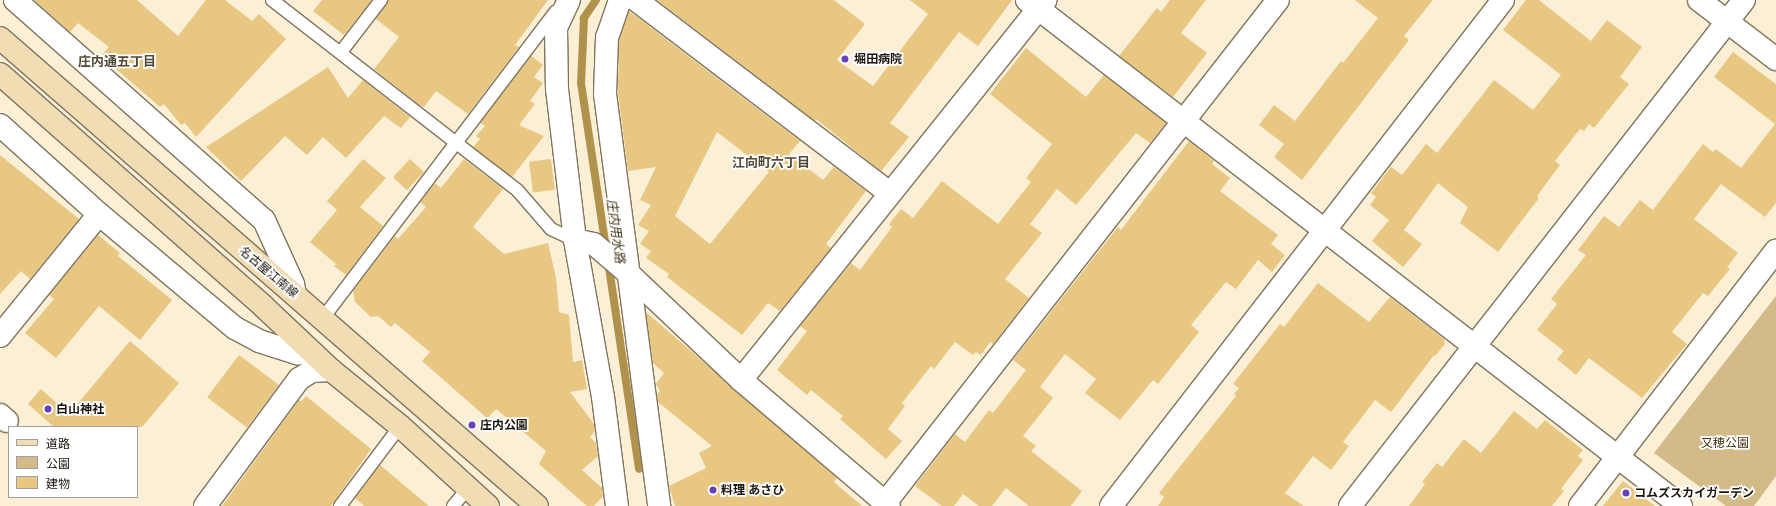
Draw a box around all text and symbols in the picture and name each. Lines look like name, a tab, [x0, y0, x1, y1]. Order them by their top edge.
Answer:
place label: 堀田病院	[854, 52, 902, 66]
district label: 庄内通五丁目	[78, 53, 156, 69]
marker: 堀田病院	[839, 53, 851, 65]
district label: 江向町六丁目	[732, 154, 810, 170]
water label: 庄内用水路	[604, 198, 628, 264]
street label: 名古屋江南線	[237, 243, 301, 301]
place label: 白山神社	[56, 402, 104, 416]
marker: 白山神社	[43, 404, 53, 414]
place label: 庄内公園	[480, 418, 528, 432]
marker: 庄内公園	[467, 420, 477, 430]
legend	[8, 426, 138, 498]
text: 道路	[46, 436, 70, 451]
park label: 又穂公園	[1701, 436, 1749, 450]
text: 公園	[46, 456, 70, 471]
text: 建物	[46, 476, 70, 491]
place label: 料理 あさひ	[721, 483, 784, 497]
marker: 料理 あさひ	[708, 485, 718, 495]
place label: コムズスカイガーデン	[1634, 486, 1754, 500]
marker: コムズスカイガーデン	[1621, 488, 1631, 498]

